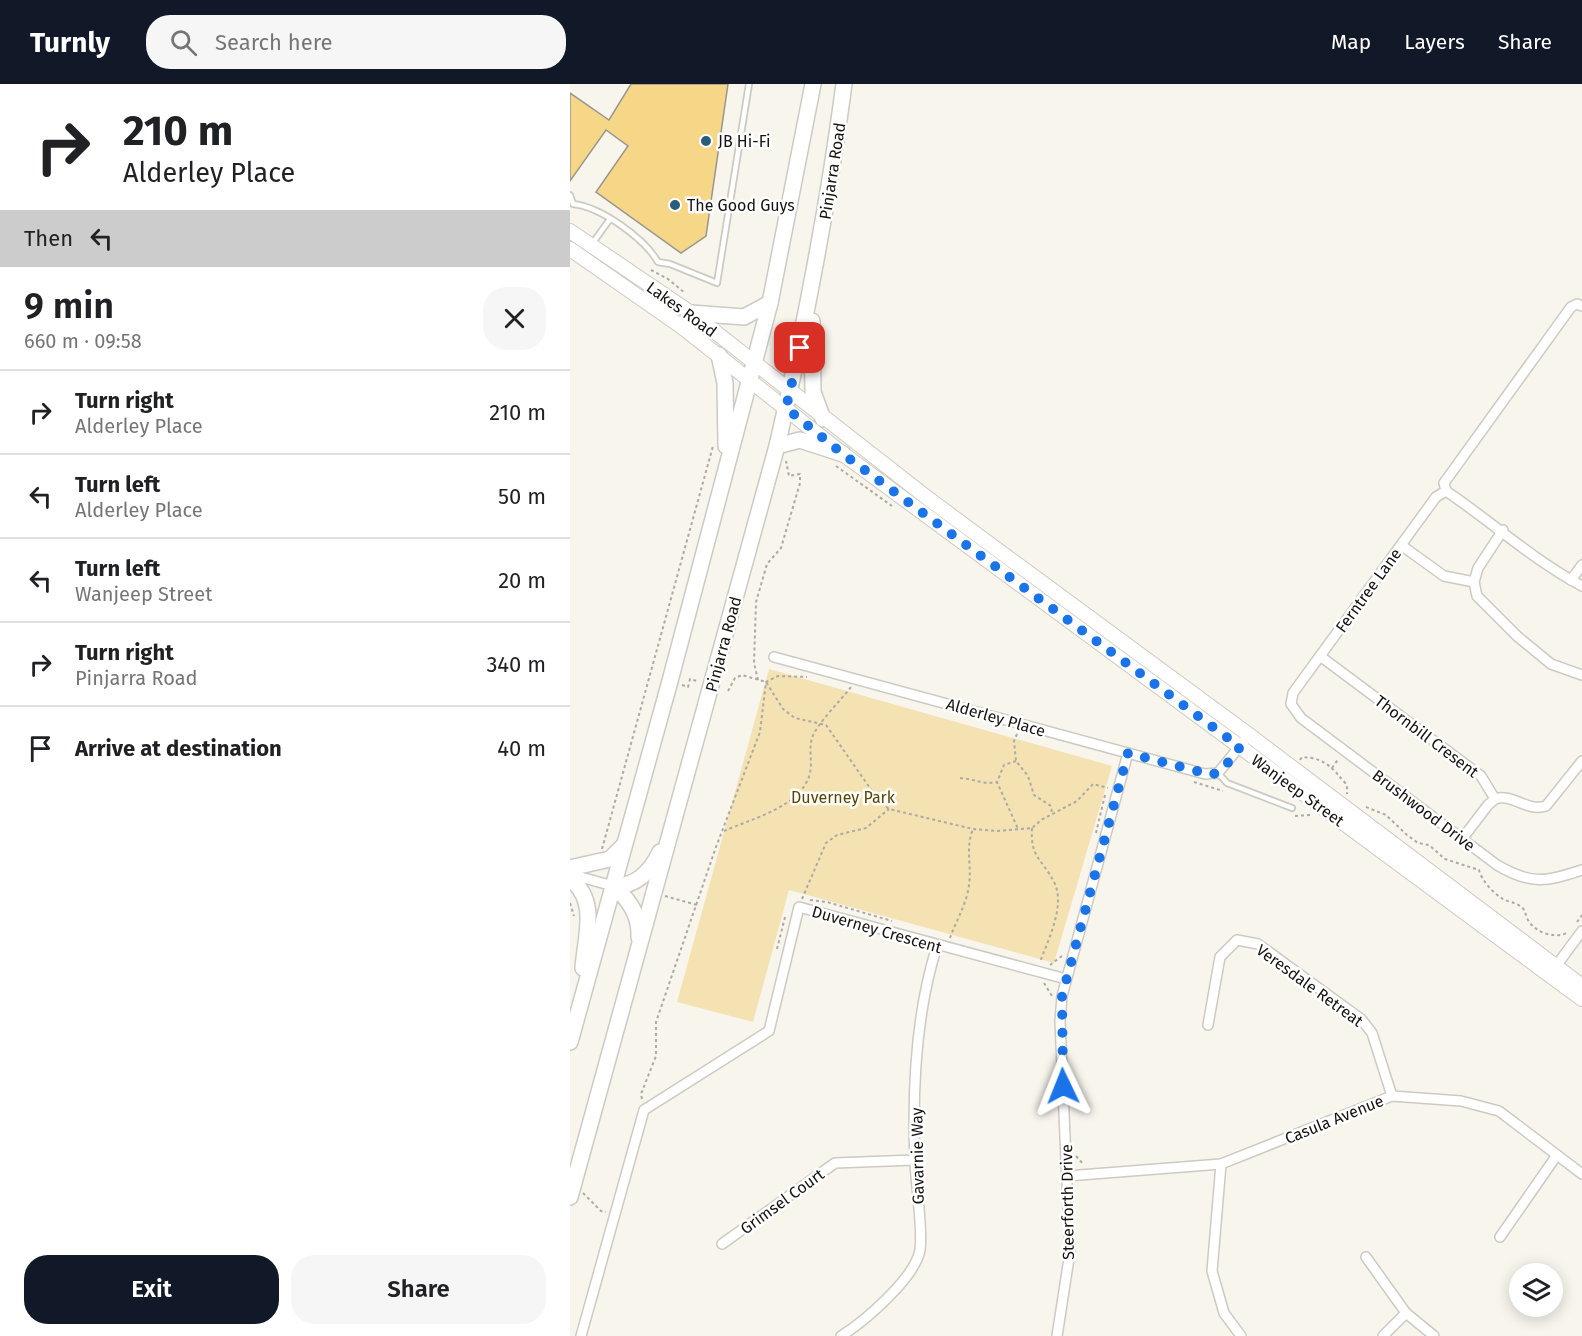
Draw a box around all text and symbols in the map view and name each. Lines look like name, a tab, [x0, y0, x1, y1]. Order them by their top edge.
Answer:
search box	[146, 15, 566, 69]
text: Turnly	[30, 26, 110, 59]
icon: search	[167, 26, 200, 59]
text: Search here	[215, 29, 332, 56]
text: Map	[1331, 29, 1371, 55]
text: Layers	[1404, 29, 1465, 55]
text: Share	[1498, 29, 1552, 55]
text: 210 m	[123, 106, 233, 156]
icon: right	[24, 108, 102, 186]
street label: Pinjarra Road	[815, 121, 850, 221]
place label: JB Hi-Fi	[718, 132, 771, 151]
marker: JB Hi-Fi	[699, 134, 713, 148]
text: Alderley Place	[123, 157, 295, 189]
place label: The Good Guys	[687, 196, 795, 215]
marker: The Good Guys	[668, 198, 682, 212]
icon: left	[85, 222, 118, 255]
text: Then	[24, 225, 73, 252]
street label: Lakes Road	[643, 278, 720, 341]
text: 9 min	[24, 284, 114, 328]
button: close	[483, 287, 546, 350]
pin	[774, 322, 825, 373]
text: 660 m · 09:58	[24, 329, 142, 353]
icon: arrive	[783, 331, 816, 364]
text: Turn right	[75, 387, 174, 414]
icon: right	[24, 396, 57, 429]
text: 210 m	[489, 399, 546, 426]
text: Alderley Place	[75, 414, 203, 438]
text: Turn left	[75, 471, 160, 498]
icon: left	[24, 480, 57, 513]
text: 50 m	[498, 483, 546, 510]
text: Alderley Place	[75, 498, 203, 522]
street label: Ferntree Lane	[1332, 545, 1405, 636]
text: Turn left	[75, 555, 160, 582]
icon: left	[24, 564, 57, 597]
text: 20 m	[498, 567, 546, 594]
text: Wanjeep Street	[75, 582, 212, 606]
street label: Pinjarra Road	[702, 594, 745, 694]
text: Turn right	[75, 639, 174, 666]
icon: right	[24, 648, 57, 681]
text: 340 m	[486, 651, 546, 678]
text: Pinjarra Road	[75, 666, 198, 690]
street label: Thornbill Cresent	[1371, 691, 1482, 782]
street label: Alderley Place	[944, 694, 1048, 741]
icon: arrive	[24, 732, 57, 765]
text: Arrive at destination	[75, 735, 282, 762]
text: 40 m	[497, 735, 546, 762]
street label: Wanjeep Street	[1248, 750, 1348, 831]
street label: Brushwood Drive	[1369, 766, 1479, 855]
park label: Duverney Park	[791, 788, 896, 807]
street label: Duverney Crescent	[810, 902, 944, 957]
street label: Veresdale Retreat	[1253, 940, 1367, 1031]
position arrow	[1031, 1054, 1095, 1118]
street label: Casula Avenue	[1282, 1091, 1386, 1148]
street label: Gavarnie Way	[907, 1107, 928, 1205]
street label: Steerforth Drive	[1057, 1144, 1078, 1260]
street label: Grimsel Court	[737, 1165, 828, 1238]
button: Exit	[24, 1255, 279, 1324]
button: Share	[291, 1255, 546, 1324]
map controls	[1509, 1263, 1563, 1317]
button: layers	[1509, 1263, 1563, 1317]

